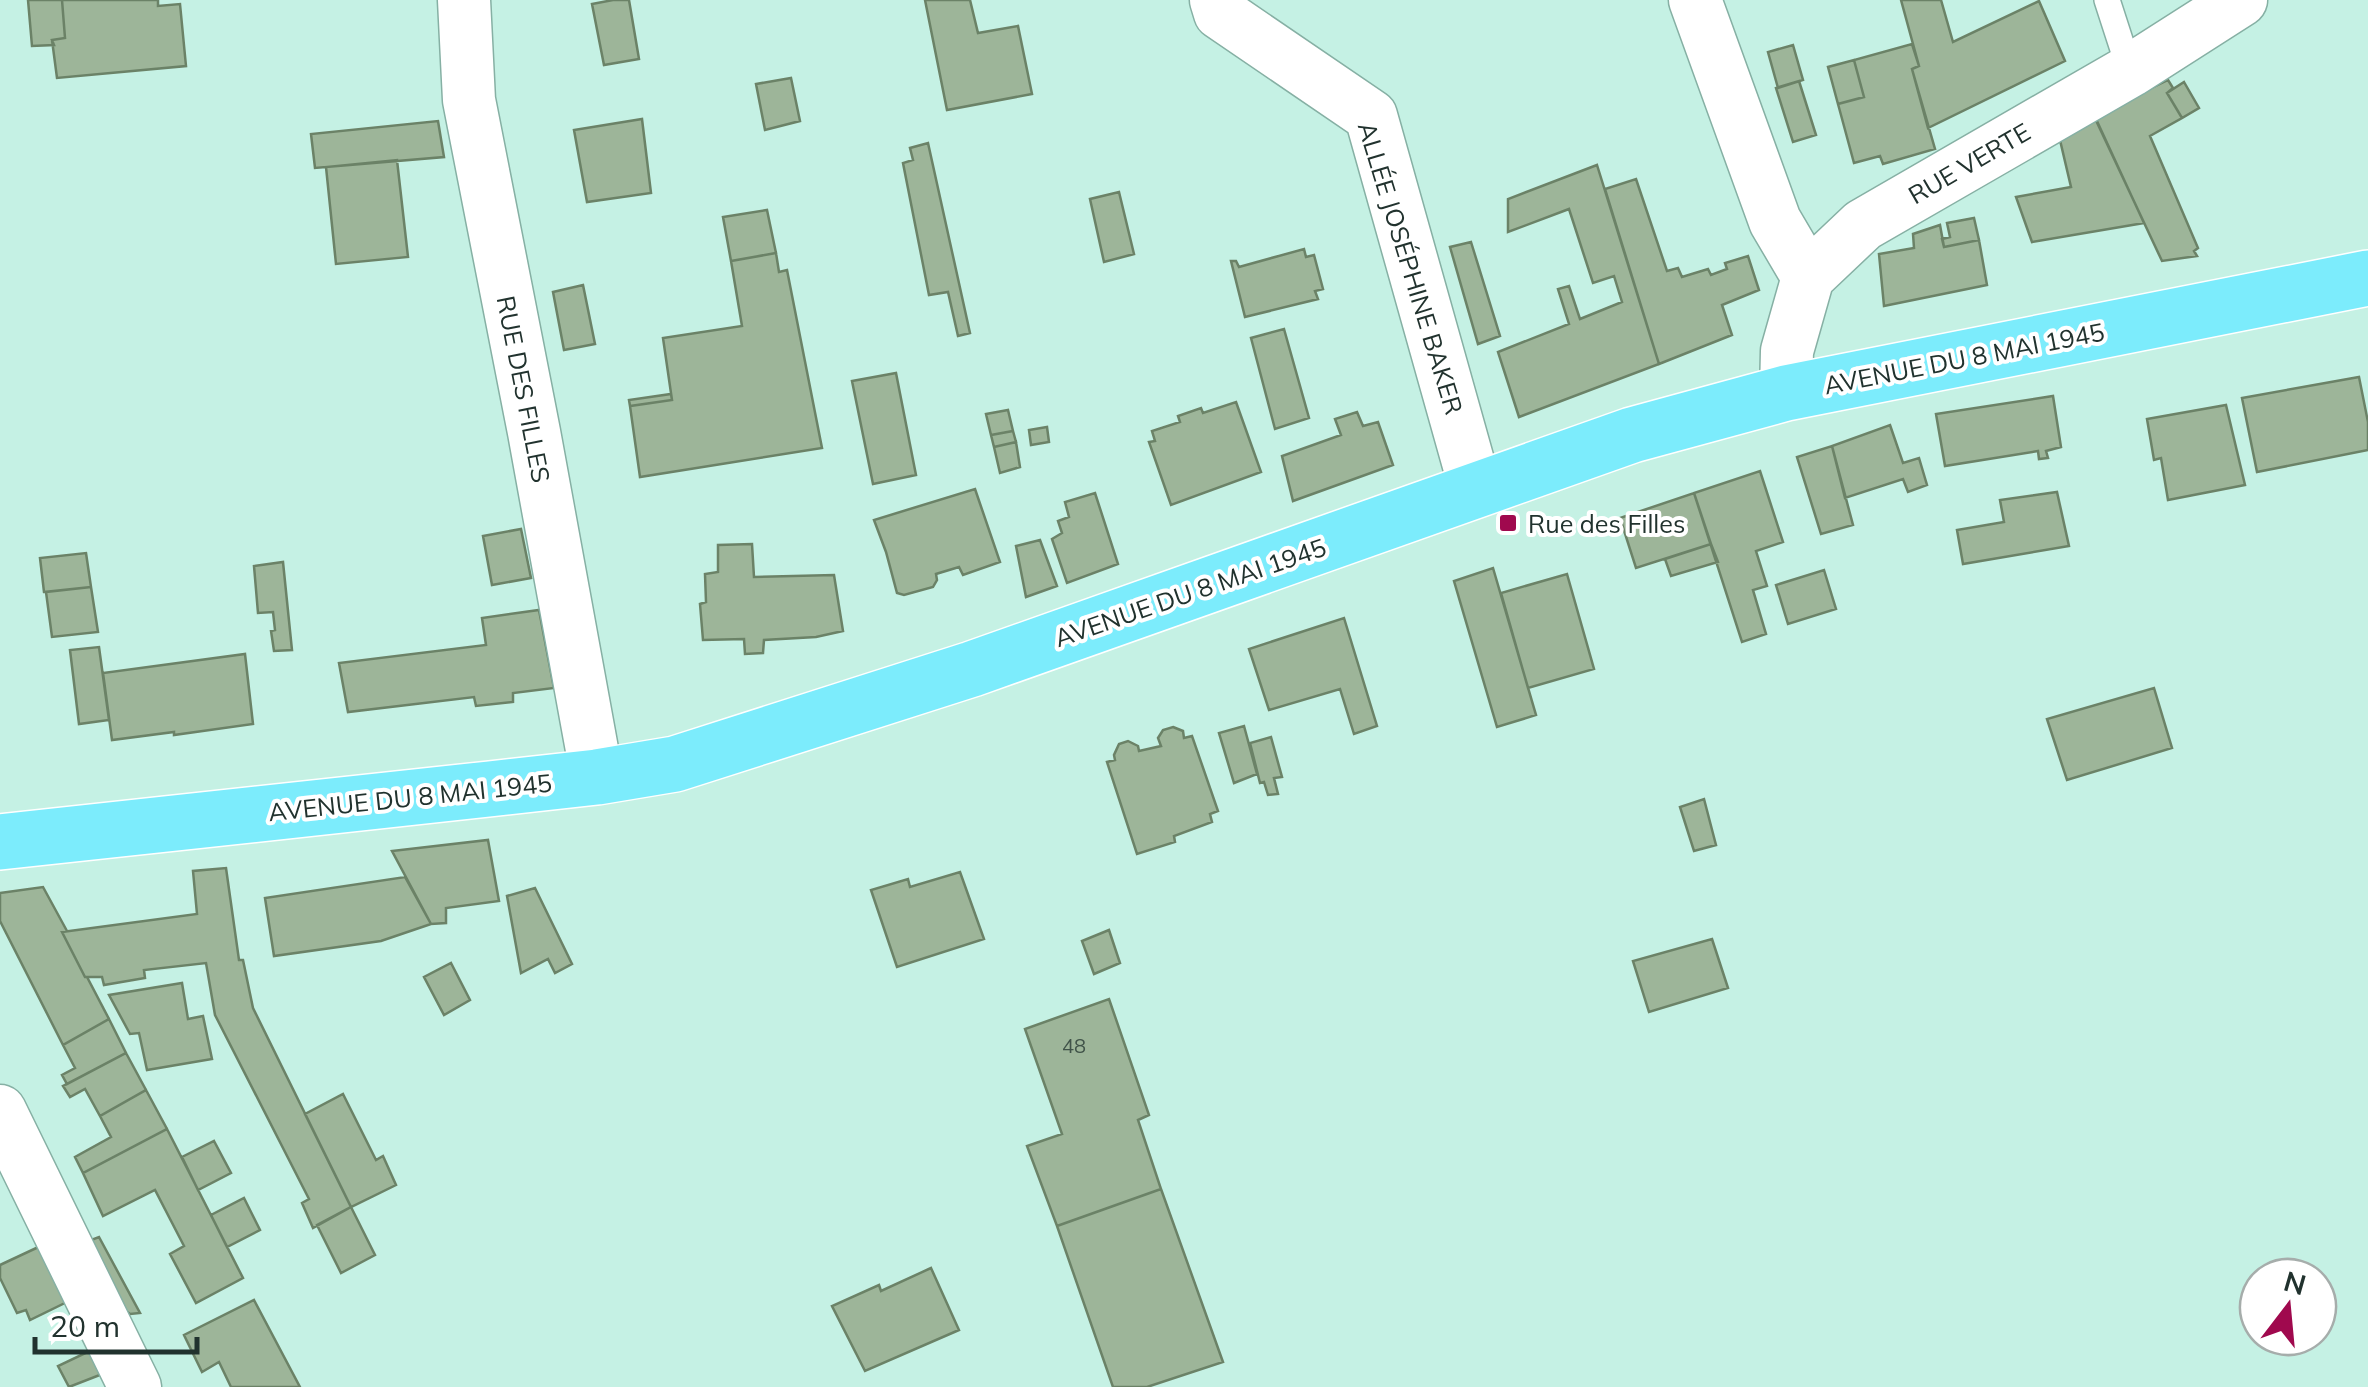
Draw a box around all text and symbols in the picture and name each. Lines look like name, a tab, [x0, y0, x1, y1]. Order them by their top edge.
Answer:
street label: RUE VERTE	[1903, 116, 2035, 210]
street label: ALLÉE JOSÉPHINE BAKER	[1352, 118, 1470, 418]
street label: RUE DES FILLES	[491, 293, 557, 485]
street label: AVENUE DU 8 MAI 1945	[1821, 316, 2107, 400]
place label: Rue des Filles	[1528, 508, 1685, 539]
marker: Rue des Filles	[1497, 512, 1519, 534]
street label: AVENUE DU 8 MAI 1945	[1050, 531, 1330, 653]
street label: AVENUE DU 8 MAI 1945	[267, 767, 553, 827]
house number: 48	[1062, 1033, 1086, 1058]
north arrow	[2238, 1257, 2338, 1357]
text: N	[2280, 1263, 2310, 1302]
scale bar	[35, 1292, 198, 1354]
text: 20 m	[50, 1307, 120, 1345]

